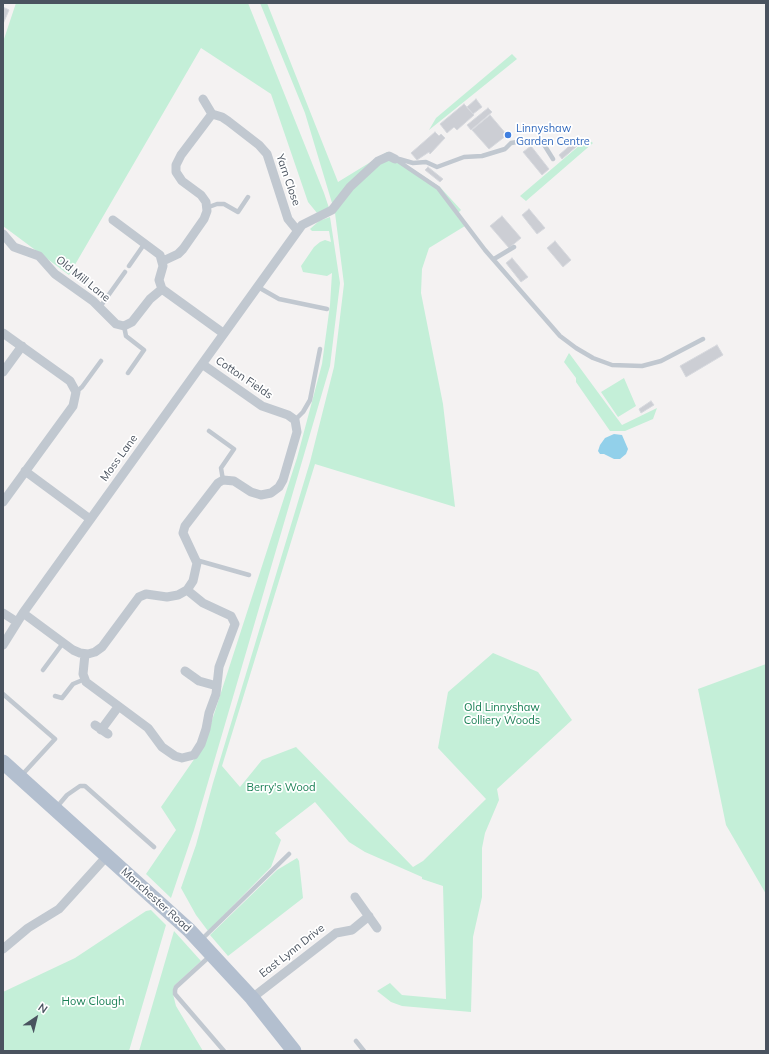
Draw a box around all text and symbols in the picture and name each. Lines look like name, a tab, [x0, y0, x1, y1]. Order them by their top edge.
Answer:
place label: Linnyshaw Garden Centre	[516, 122, 590, 148]
marker: Linnyshaw Garden Centre	[503, 130, 513, 140]
street label: Yarn Close	[273, 153, 303, 207]
street label: Old Mill Lane	[53, 253, 113, 305]
street label: Cotton Fields	[213, 354, 275, 402]
street label: Moss Lane	[98, 432, 140, 484]
park label: Old Linnyshaw Colliery Woods	[464, 701, 540, 727]
park label: Berry's Wood	[246, 781, 316, 795]
street label: Manchester Road	[118, 865, 194, 935]
street label: East Lynn Drive	[257, 922, 327, 980]
park label: How Clough	[62, 995, 124, 1009]
north arrow	[16, 998, 56, 1038]
text: N	[35, 1000, 50, 1016]

